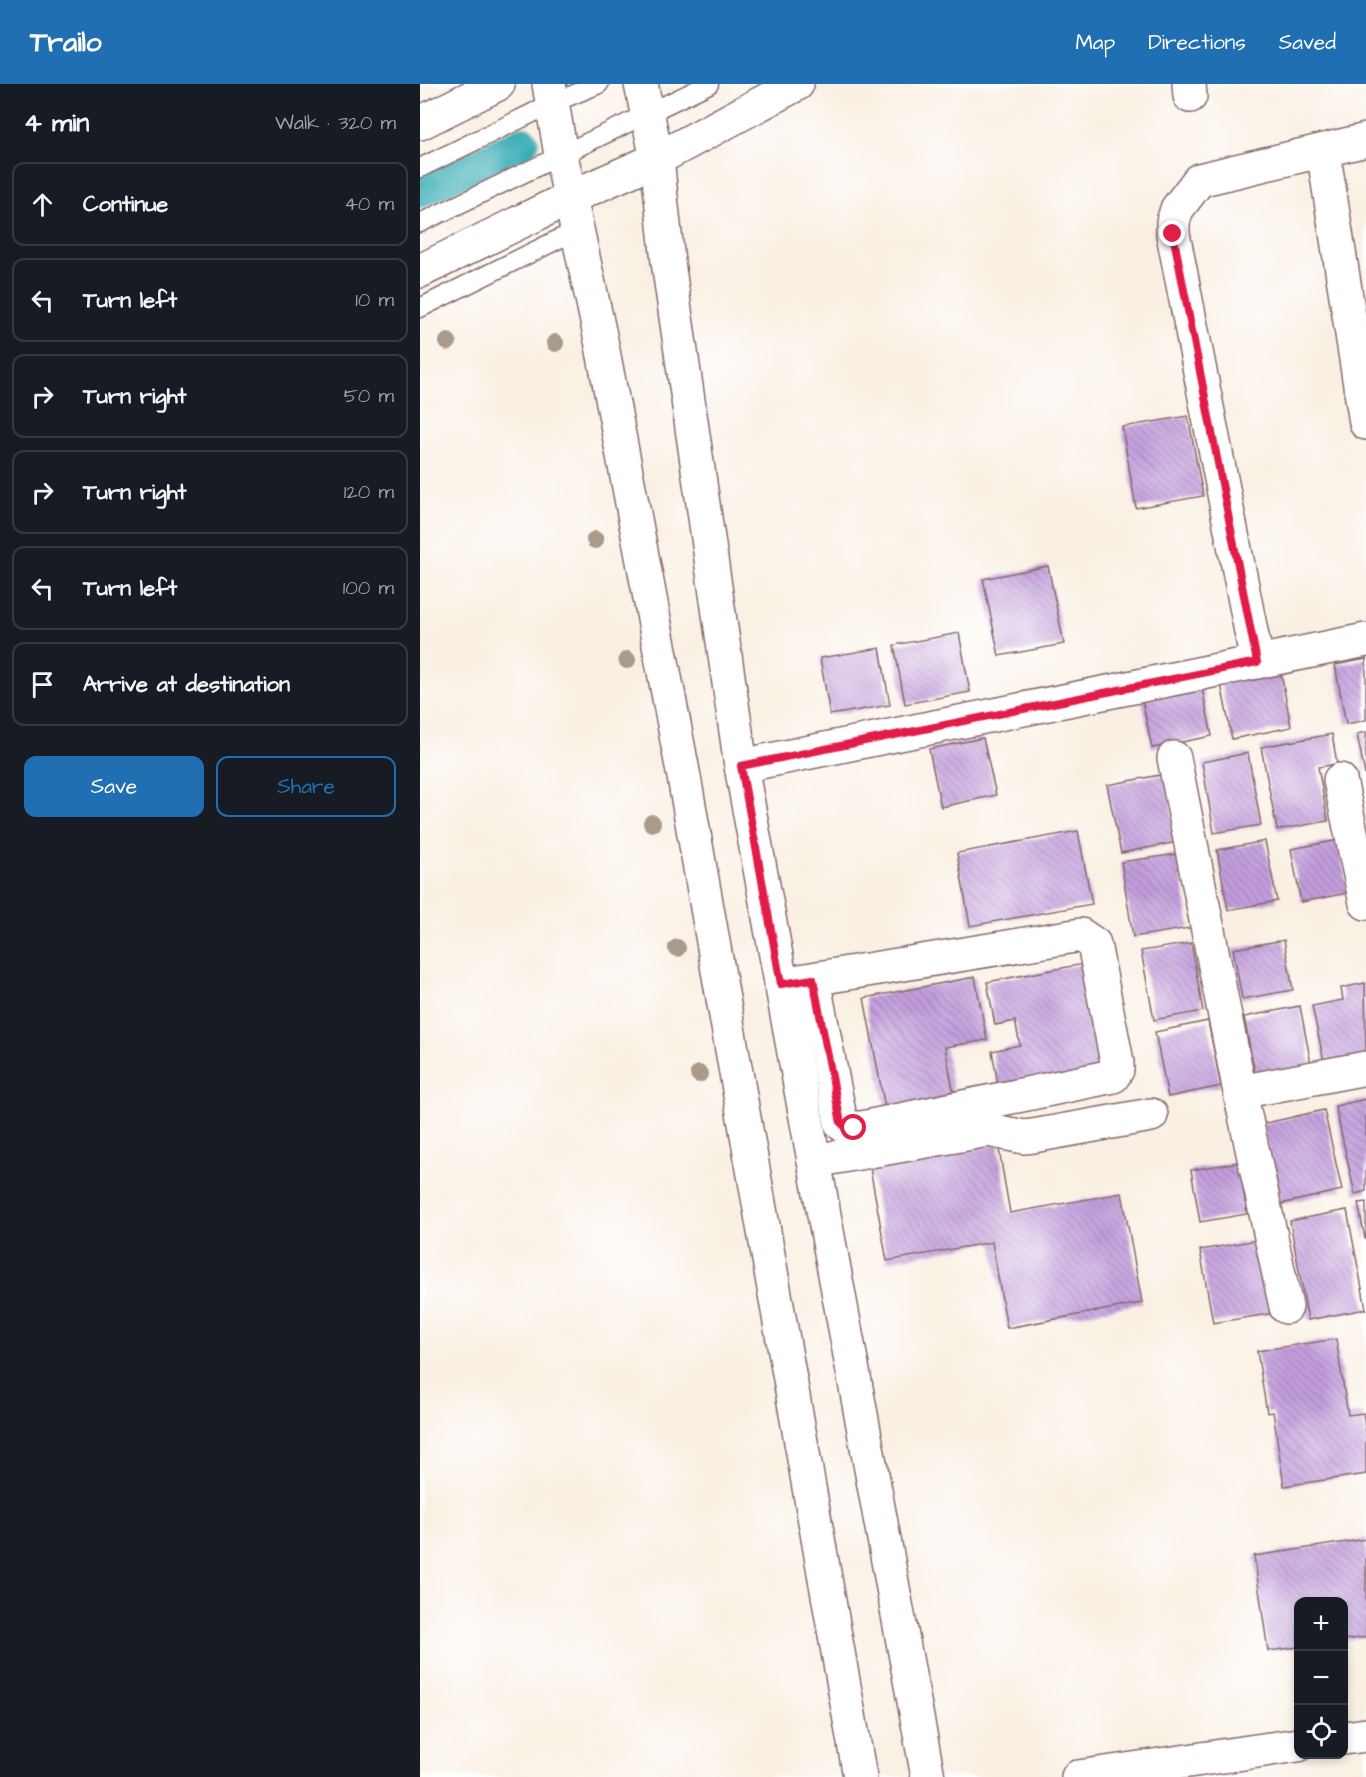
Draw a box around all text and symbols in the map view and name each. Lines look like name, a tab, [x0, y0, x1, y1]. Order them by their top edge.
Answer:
text: Trailo	[30, 23, 102, 62]
text: Map	[1075, 28, 1115, 57]
text: Directions	[1148, 28, 1246, 57]
text: Saved	[1279, 28, 1336, 57]
text: 4 min	[24, 105, 89, 141]
text: Walk · 320 m	[275, 109, 396, 137]
icon: ahead	[26, 188, 59, 221]
text: Continue	[83, 189, 168, 220]
text: 40 m	[344, 190, 394, 218]
route end	[1159, 220, 1185, 246]
icon: left	[26, 284, 59, 317]
text: Turn left	[83, 285, 177, 316]
text: 10 m	[355, 286, 394, 314]
icon: right	[26, 380, 59, 413]
text: Turn right	[83, 381, 186, 412]
text: 50 m	[344, 382, 394, 410]
icon: right	[26, 476, 59, 509]
text: Turn right	[83, 477, 186, 508]
text: 120 m	[344, 478, 394, 506]
icon: left	[26, 572, 59, 605]
text: Turn left	[83, 573, 177, 604]
text: 100 m	[343, 574, 394, 602]
icon: arrive	[26, 668, 59, 701]
text: Arrive at destination	[83, 669, 290, 700]
button: Save	[24, 756, 204, 817]
button: Share	[216, 756, 396, 817]
route start	[840, 1114, 866, 1140]
map controls	[1294, 1597, 1348, 1759]
button: +	[1294, 1597, 1348, 1651]
button: −	[1294, 1651, 1348, 1705]
button: locate	[1294, 1705, 1348, 1759]

